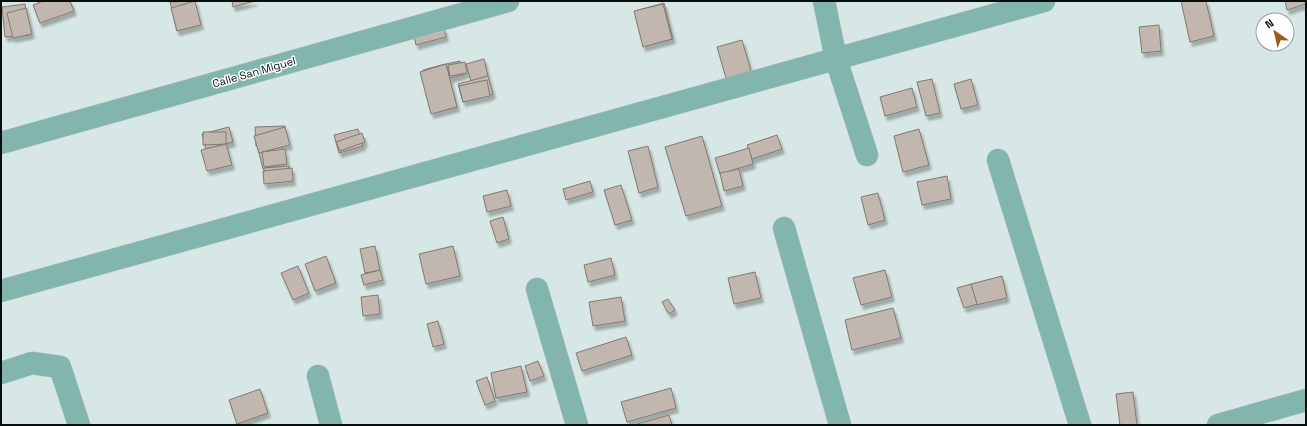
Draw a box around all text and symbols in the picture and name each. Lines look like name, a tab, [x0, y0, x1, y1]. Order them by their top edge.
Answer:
north arrow	[1255, 12, 1295, 52]
text: N	[1262, 16, 1276, 32]
street label: Calle San Miguel	[211, 53, 297, 91]

